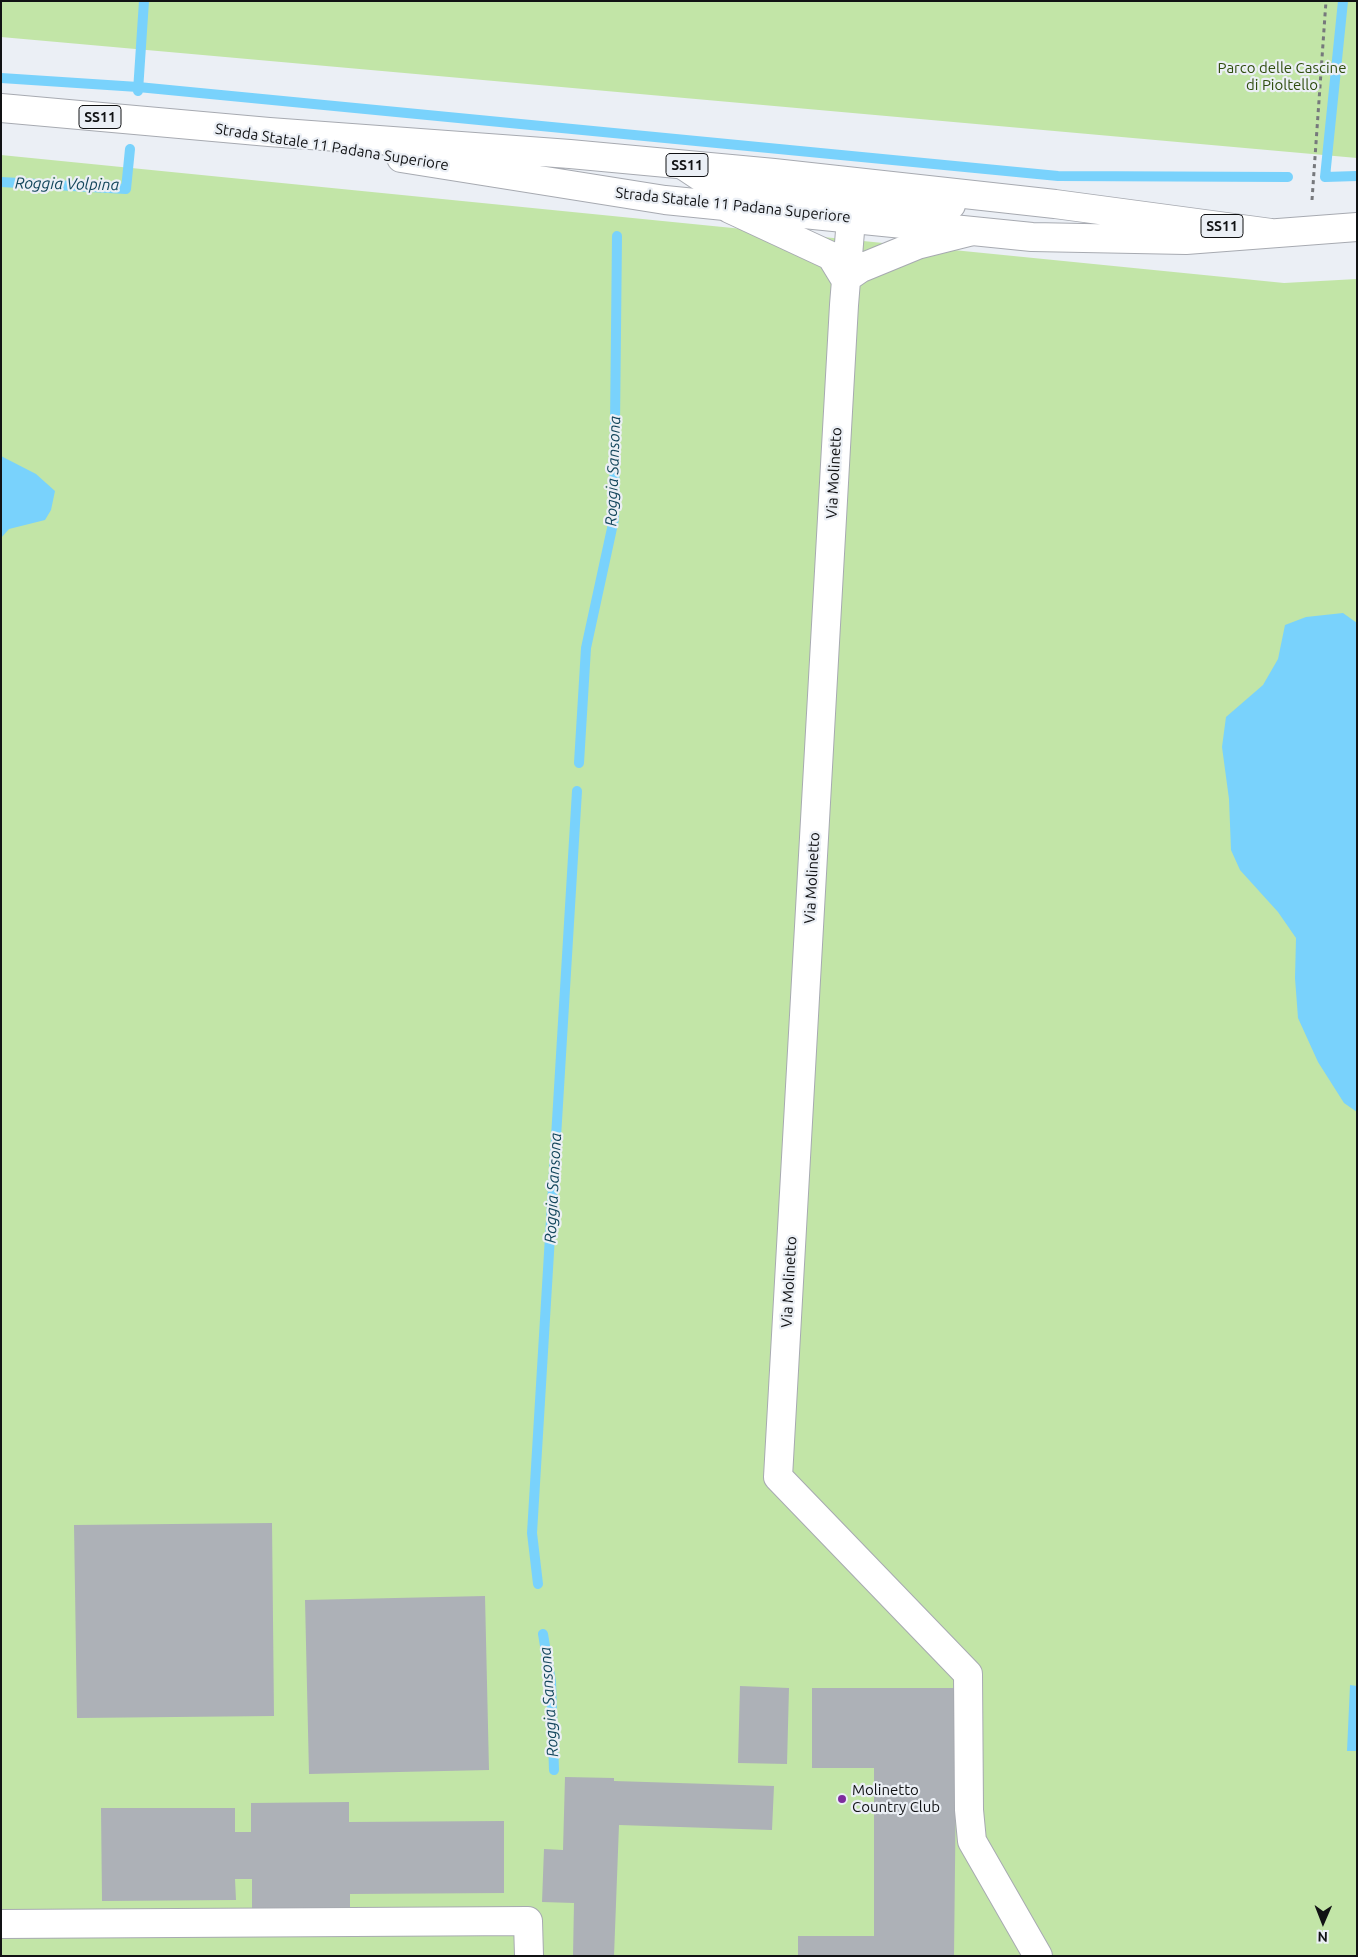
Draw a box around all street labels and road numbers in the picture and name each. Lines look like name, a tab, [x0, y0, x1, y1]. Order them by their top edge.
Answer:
road number: SS11	[79, 105, 121, 128]
street label: Strada Statale 11 Padana Superiore	[214, 120, 450, 174]
road number: SS11	[666, 154, 708, 176]
street label: Strada Statale 11 Padana Superiore	[615, 184, 851, 226]
road number: SS11	[1201, 215, 1243, 238]
street label: Via Molinetto	[823, 427, 845, 519]
street label: Via Molinetto	[801, 832, 823, 924]
street label: Via Molinetto	[778, 1236, 800, 1328]

